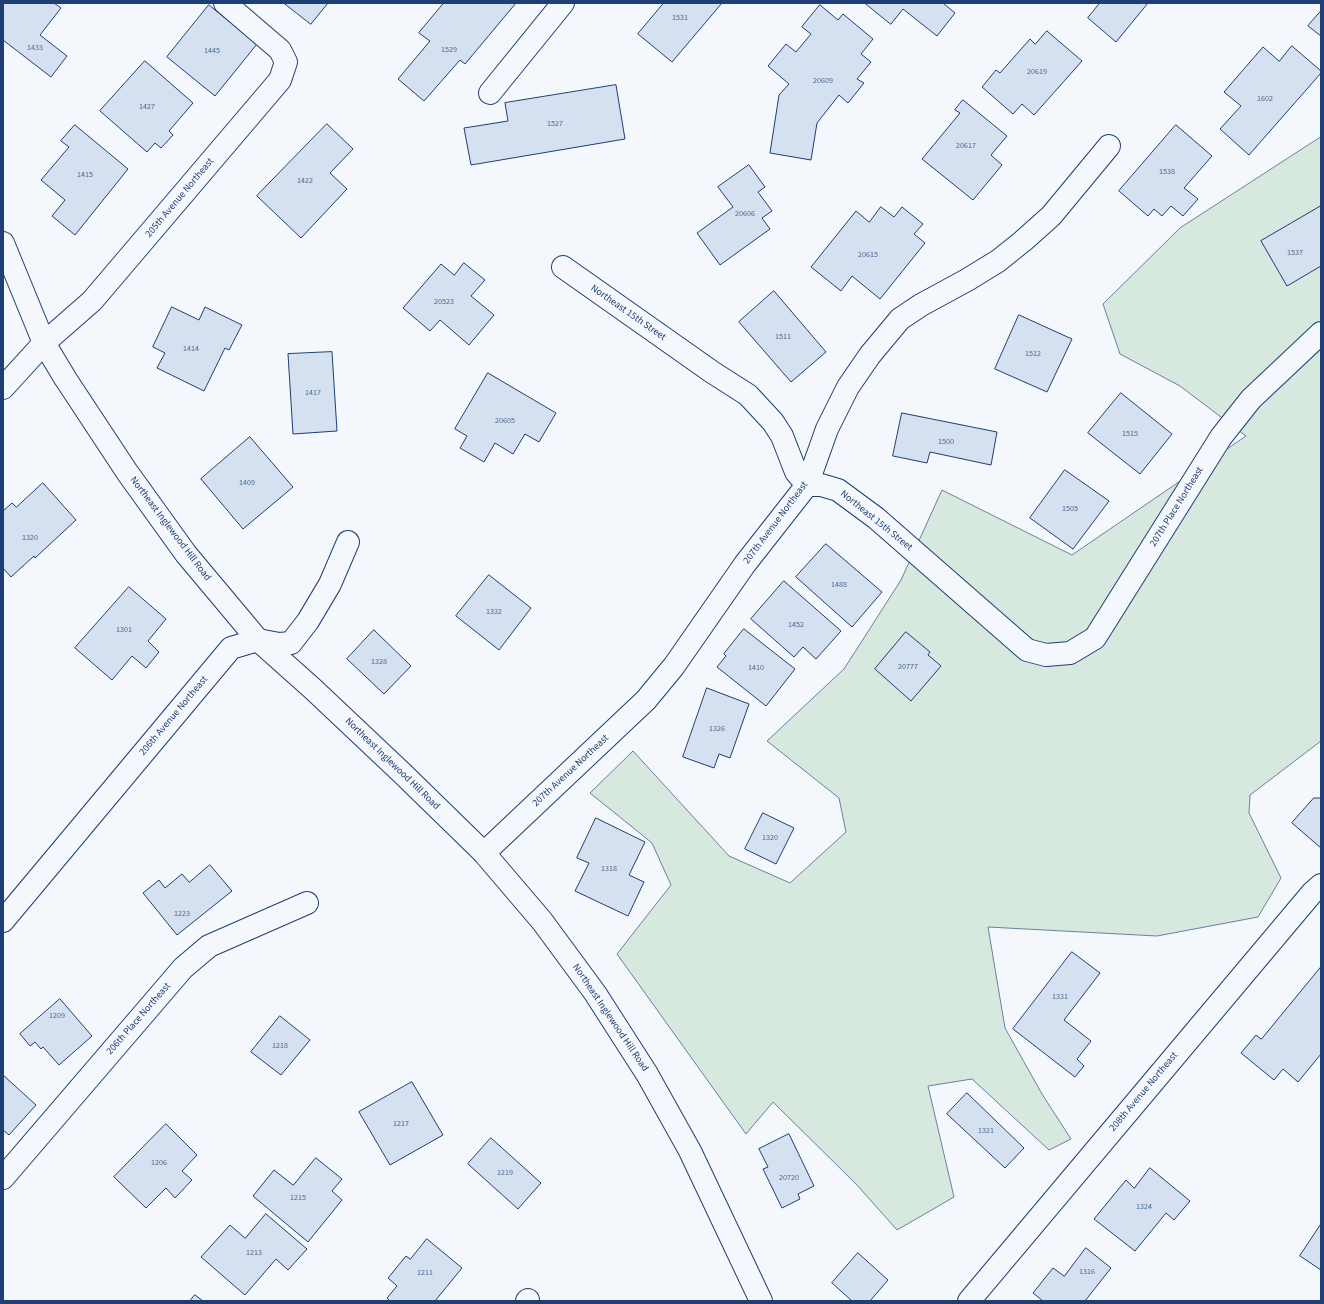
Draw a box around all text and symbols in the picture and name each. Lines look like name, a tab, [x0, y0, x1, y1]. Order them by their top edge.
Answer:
house number: 1531	[672, 13, 688, 23]
house number: 1433	[27, 43, 43, 53]
house number: 1529	[441, 45, 457, 55]
house number: 1445	[204, 46, 220, 56]
house number: 20619	[1027, 67, 1047, 77]
house number: 20609	[813, 76, 833, 86]
house number: 1602	[1257, 94, 1273, 104]
house number: 1427	[139, 102, 155, 112]
house number: 1527	[547, 119, 563, 129]
house number: 20617	[956, 141, 976, 151]
street label: 205th Avenue Northeast	[143, 156, 217, 240]
house number: 1538	[1159, 167, 1175, 177]
house number: 1415	[77, 170, 93, 180]
house number: 1422	[297, 176, 313, 186]
house number: 20606	[735, 209, 755, 219]
house number: 1537	[1287, 248, 1303, 258]
house number: 20615	[858, 250, 878, 260]
street label: Northeast 15th Street	[588, 282, 668, 344]
house number: 20523	[434, 297, 454, 307]
house number: 1511	[775, 332, 791, 342]
house number: 1414	[183, 344, 199, 354]
house number: 1512	[1025, 349, 1041, 359]
house number: 1417	[305, 388, 321, 398]
house number: 20605	[495, 416, 515, 426]
house number: 1515	[1122, 429, 1138, 439]
house number: 1500	[938, 437, 954, 447]
street label: 207th Place Northeast	[1148, 465, 1206, 549]
street label: Northeast Inglewood Hill Road	[127, 475, 213, 583]
house number: 1409	[239, 478, 255, 488]
street label: 207th Avenue Northeast	[741, 479, 811, 567]
street label: Northeast 15th Street	[838, 488, 914, 554]
house number: 1505	[1062, 504, 1078, 514]
house number: 1320	[22, 533, 38, 543]
house number: 1488	[831, 580, 847, 590]
house number: 1332	[486, 607, 502, 617]
house number: 1452	[788, 620, 804, 630]
house number: 1301	[116, 625, 132, 635]
house number: 1328	[371, 657, 387, 667]
house number: 20777	[898, 662, 918, 672]
house number: 1410	[748, 663, 764, 673]
street label: 206th Avenue Northeast	[137, 674, 211, 758]
street label: Northeast Inglewood Hill Road	[342, 716, 442, 812]
house number: 1326	[709, 724, 725, 734]
street label: 207th Avenue Northeast	[530, 733, 612, 809]
house number: 1320	[762, 833, 778, 843]
house number: 1318	[601, 864, 617, 874]
house number: 1223	[174, 909, 190, 919]
street label: Northeast Inglewood Hill Road	[569, 962, 651, 1074]
street label: 206th Place Northeast	[104, 980, 174, 1058]
house number: 1331	[1052, 992, 1068, 1002]
house number: 1209	[49, 1011, 65, 1021]
house number: 1218	[272, 1041, 288, 1051]
street label: 208th Avenue Northeast	[1107, 1050, 1181, 1134]
house number: 1217	[393, 1119, 409, 1129]
house number: 1321	[978, 1126, 994, 1136]
house number: 1206	[151, 1158, 167, 1168]
house number: 1219	[497, 1168, 513, 1178]
house number: 20720	[779, 1173, 799, 1183]
house number: 1215	[290, 1193, 306, 1203]
house number: 1324	[1136, 1202, 1152, 1212]
house number: 1213	[246, 1248, 262, 1258]
house number: 1316	[1079, 1267, 1095, 1277]
house number: 1211	[417, 1268, 433, 1278]

